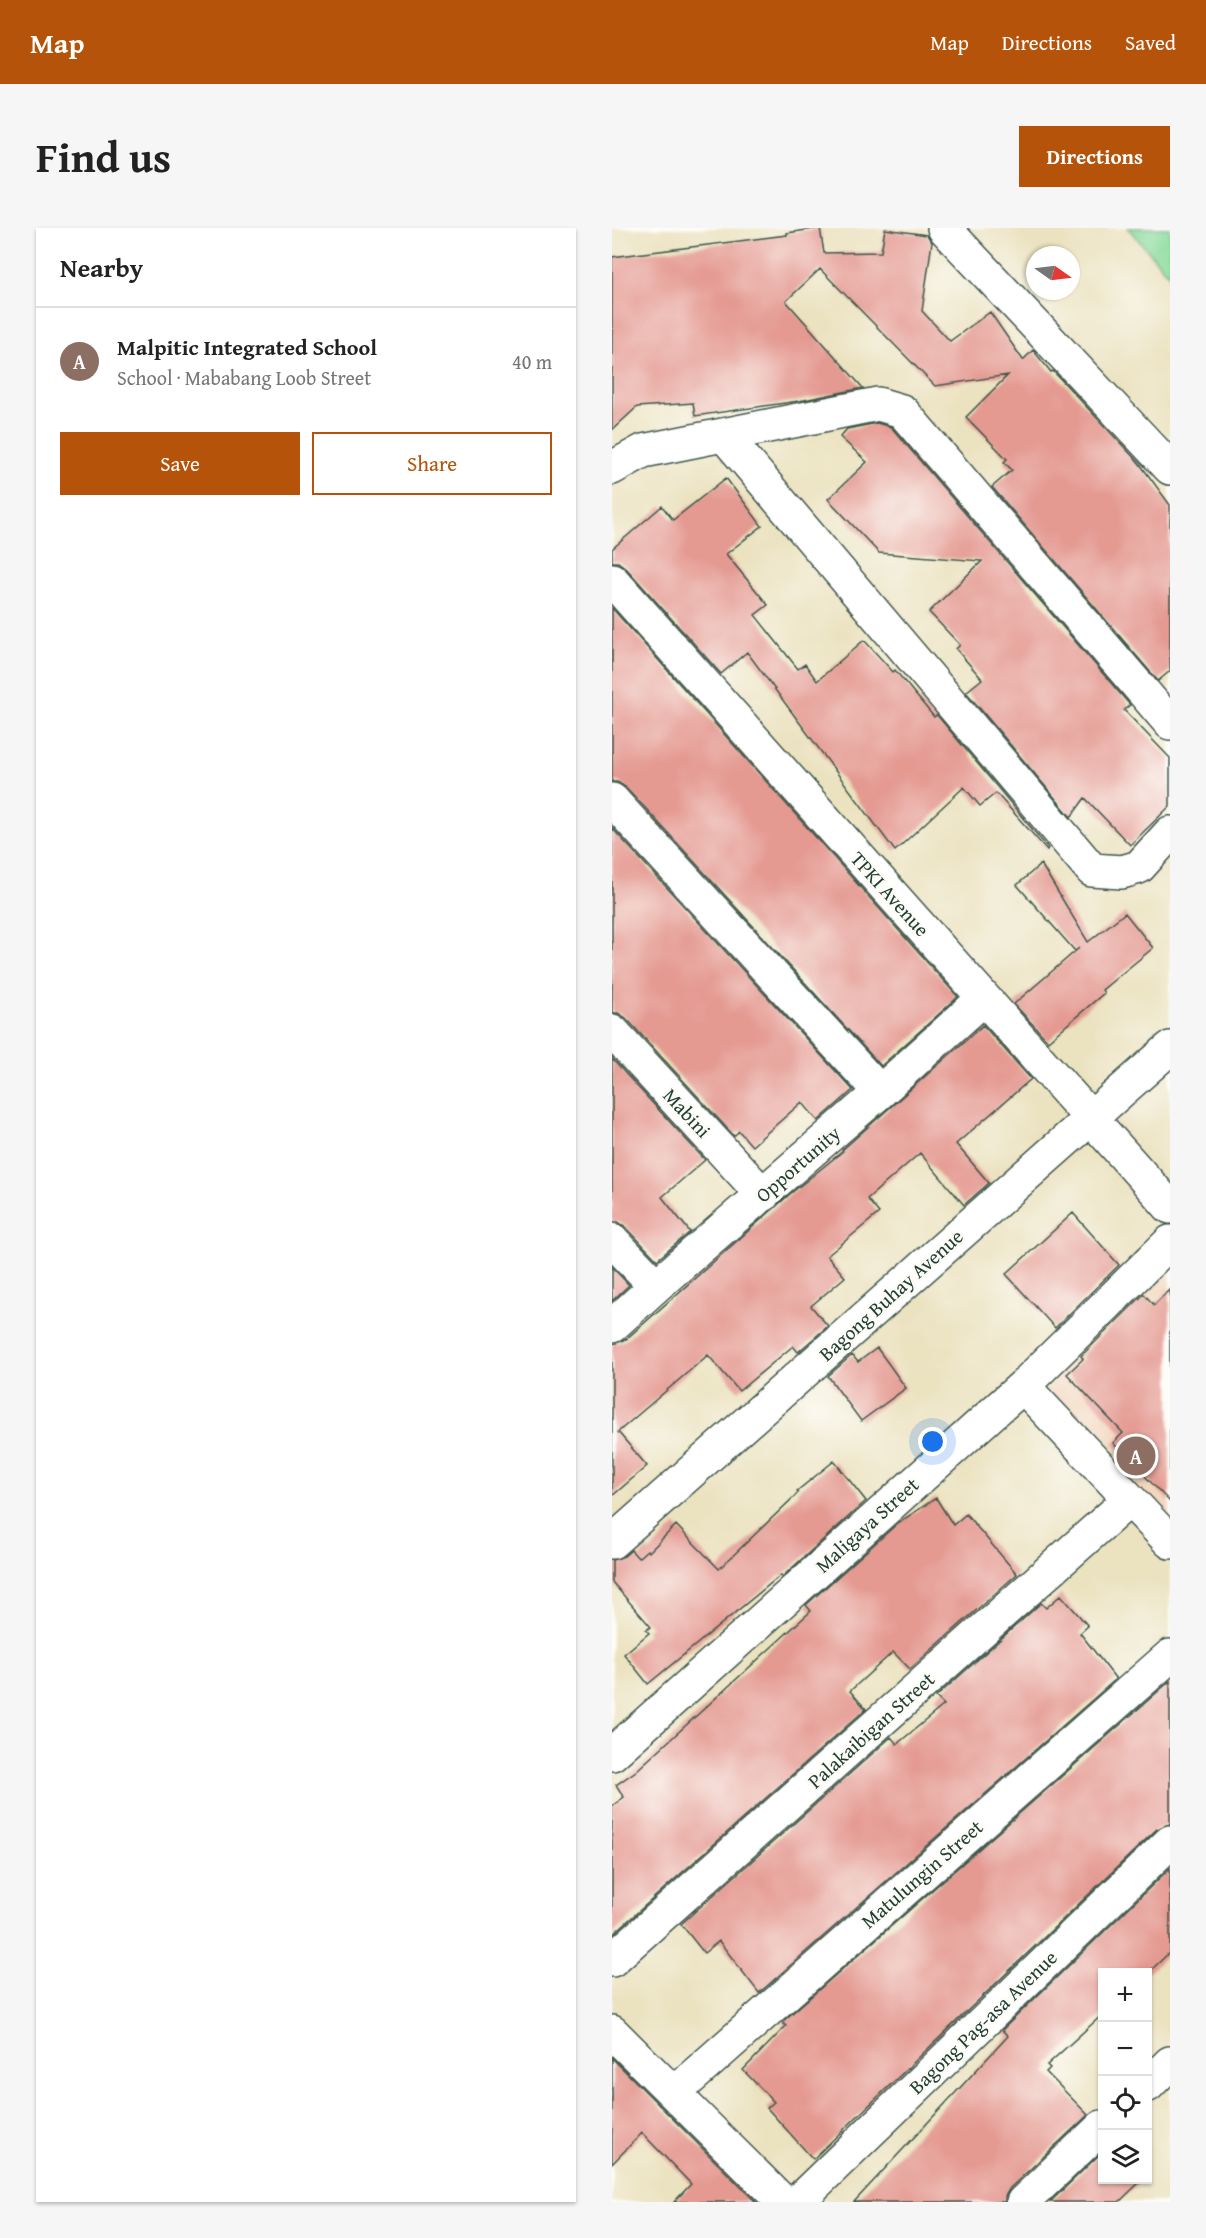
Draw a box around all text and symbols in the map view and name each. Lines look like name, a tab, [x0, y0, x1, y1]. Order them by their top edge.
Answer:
text: Map	[30, 22, 84, 63]
text: Map	[930, 27, 969, 58]
text: Directions	[1002, 27, 1092, 58]
text: Saved	[1125, 27, 1176, 58]
text: Find us	[36, 126, 171, 187]
button: Directions	[1019, 126, 1170, 187]
north arrow	[1026, 246, 1080, 300]
text: Nearby	[60, 248, 143, 287]
text: Malpitic Integrated School	[117, 331, 377, 363]
text: A	[73, 347, 86, 376]
text: 40 m	[512, 347, 552, 376]
text: School · Mababang Loob Street	[117, 363, 371, 392]
button: Save	[60, 432, 300, 495]
button: Share	[312, 432, 552, 495]
street label: TPKI Avenue	[844, 845, 937, 943]
street label: Mabini	[657, 1081, 718, 1144]
street label: Opportunity	[749, 1119, 846, 1209]
street label: Bagong Buhay Avenue	[812, 1222, 969, 1367]
your location	[918, 1427, 947, 1456]
pin: A	[1116, 1434, 1156, 1478]
street label: Maligaya Street	[808, 1470, 925, 1579]
street label: Palakaibigan Street	[801, 1665, 941, 1795]
street label: Matulungin Street	[854, 1812, 989, 1935]
street label: Bagong Pag-asa Avenue	[902, 1943, 1063, 2100]
map controls	[1098, 1968, 1152, 2184]
button: +	[1098, 1968, 1152, 2022]
button: −	[1098, 2022, 1152, 2076]
button: locate	[1098, 2076, 1152, 2130]
button: layers	[1098, 2130, 1152, 2184]

